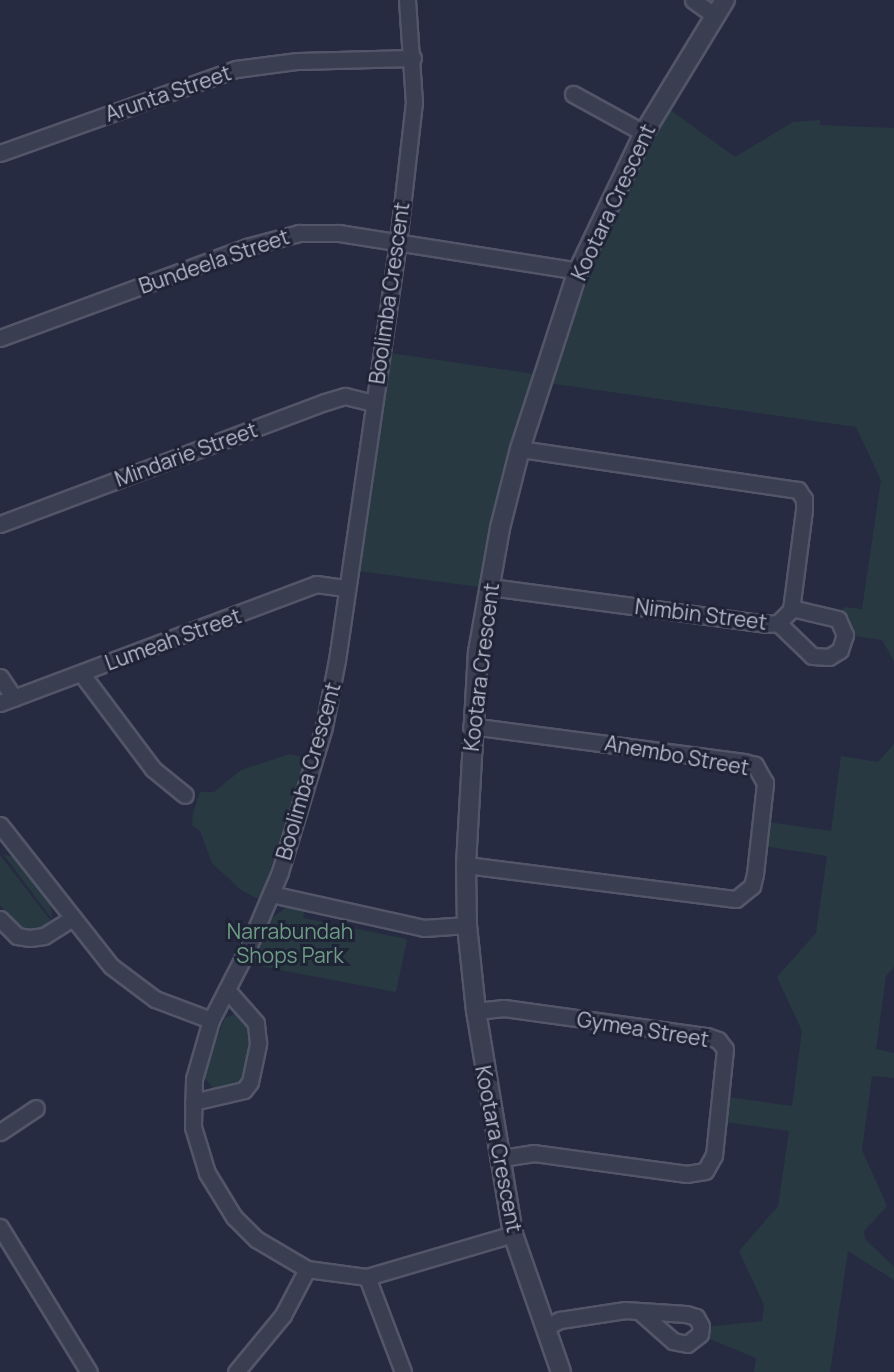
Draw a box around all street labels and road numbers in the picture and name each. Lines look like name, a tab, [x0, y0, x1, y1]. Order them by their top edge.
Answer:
street label: Arunta Street	[102, 60, 234, 126]
street label: Kootara Crescent	[566, 120, 660, 284]
street label: Boolimba Crescent	[364, 200, 414, 386]
street label: Bundeela Street	[136, 223, 292, 299]
street label: Mindarie Street	[111, 417, 261, 491]
street label: Kootara Crescent	[458, 581, 504, 753]
street label: Nimbin Street	[634, 593, 768, 635]
street label: Lumeah Street	[101, 603, 245, 675]
street label: Boolimba Crescent	[271, 679, 345, 863]
street label: Anembo Street	[603, 730, 751, 780]
street label: Gymea Street	[575, 1006, 711, 1052]
street label: Kootara Crescent	[470, 1063, 528, 1235]

